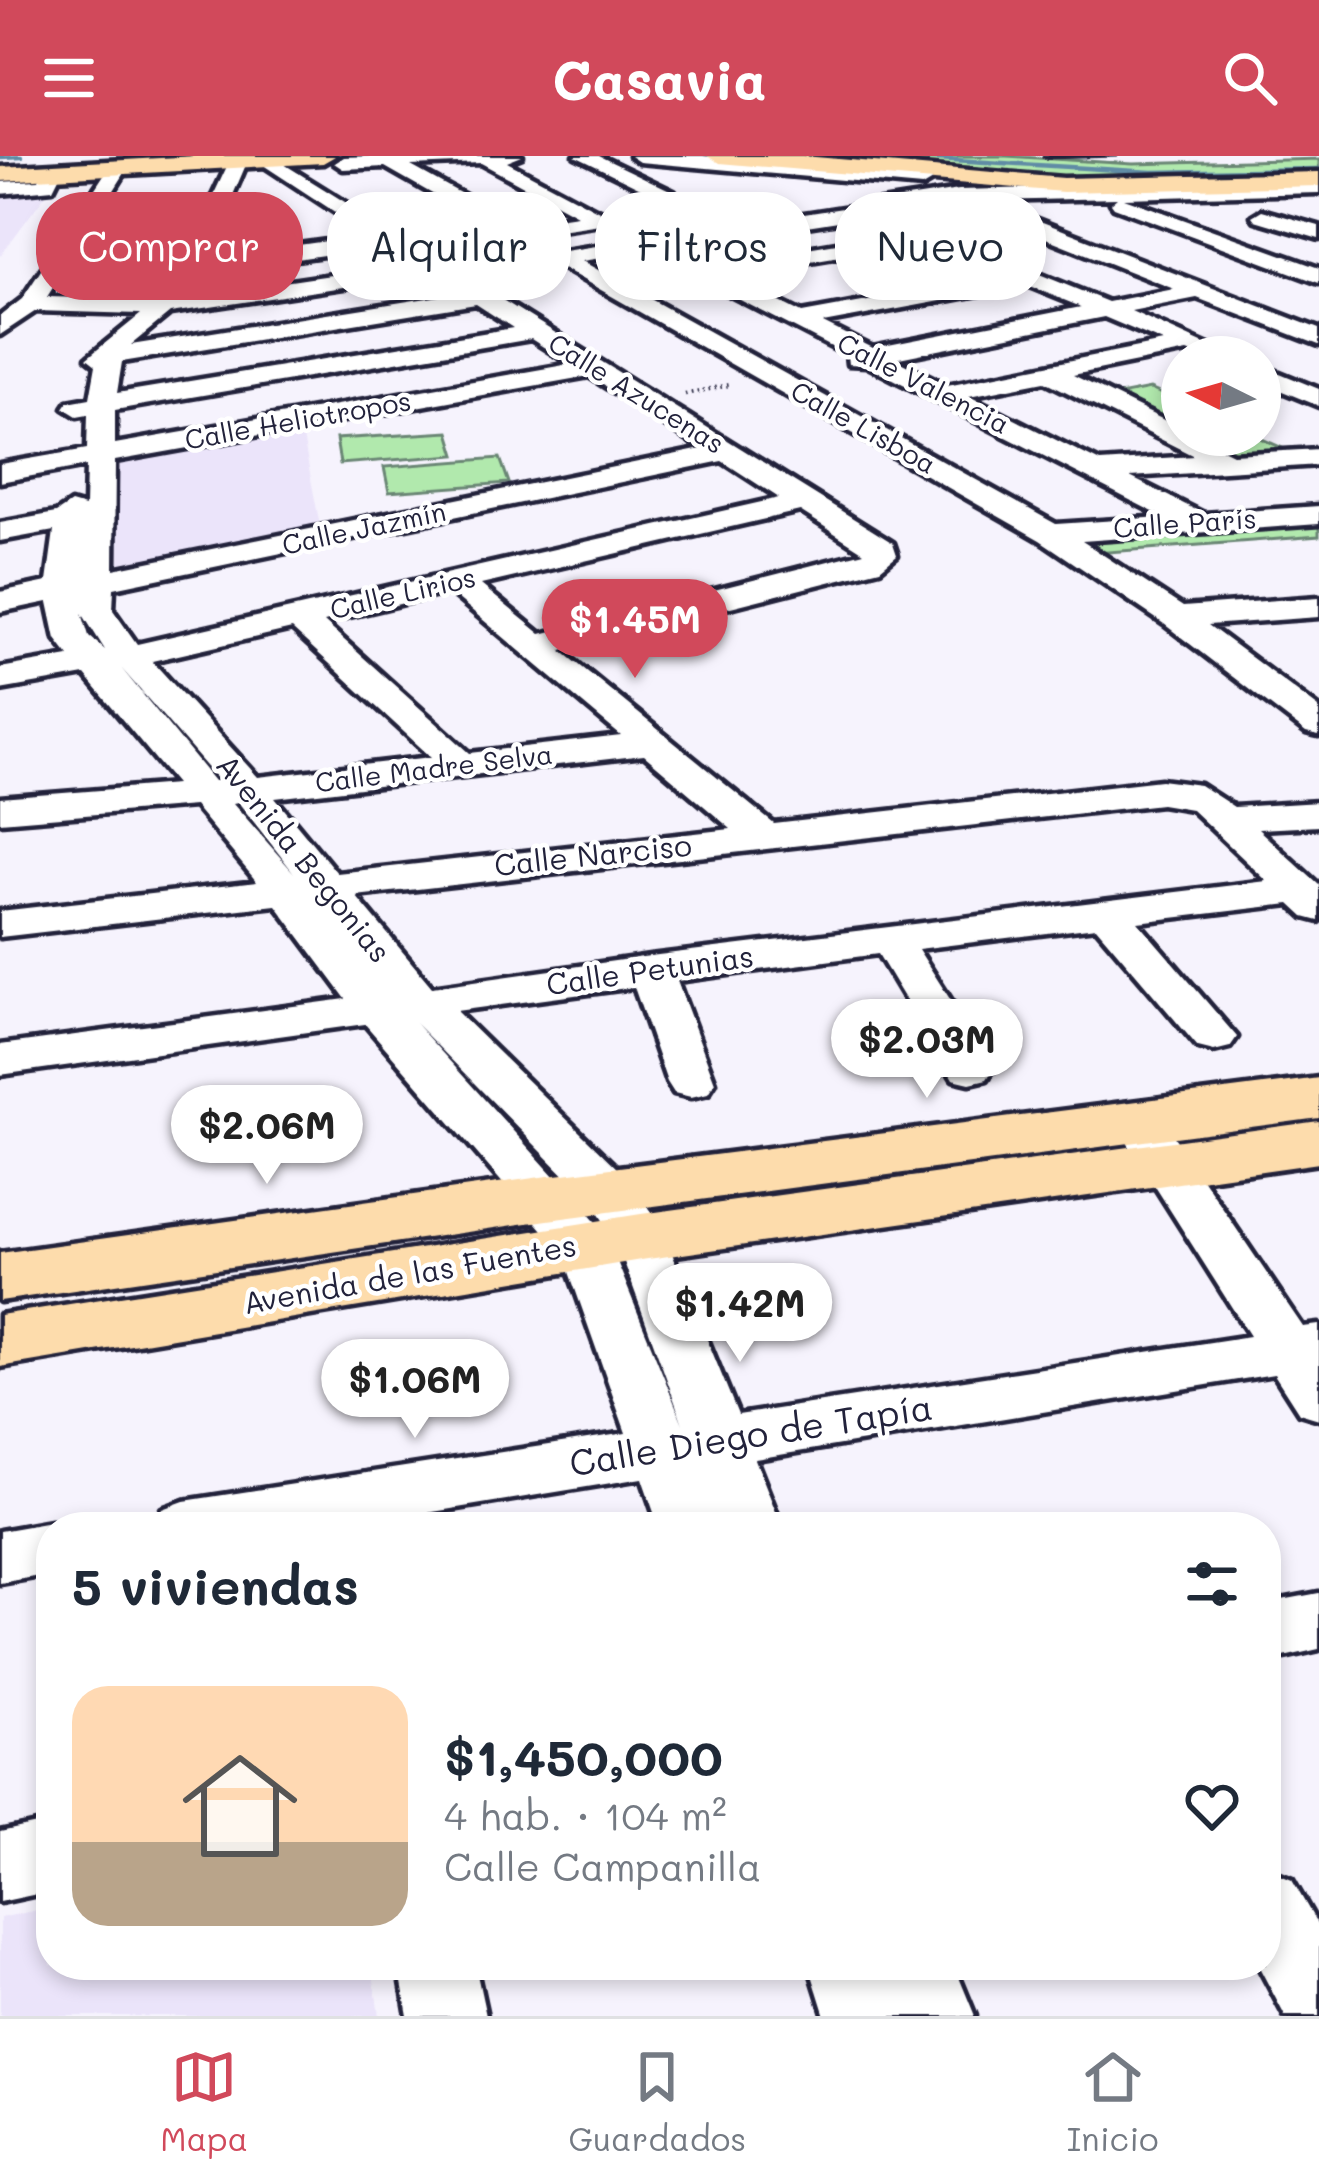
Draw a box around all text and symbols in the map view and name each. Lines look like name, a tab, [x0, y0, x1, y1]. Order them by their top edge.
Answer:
text: Casavia	[552, 43, 767, 114]
icon: menu	[36, 45, 102, 111]
icon: search	[1217, 45, 1283, 111]
chip: Comprar	[36, 192, 303, 300]
chip: Alquilar	[327, 192, 571, 300]
chip: Filtros	[595, 192, 811, 300]
chip: Nuevo	[835, 192, 1046, 300]
street label: Calle Valencia	[832, 324, 1016, 441]
street label: Calle Azucenas	[542, 325, 731, 461]
north arrow	[1161, 336, 1281, 456]
map controls	[1161, 336, 1281, 456]
street label: Calle Lisboa	[785, 372, 942, 481]
street label: Calle Heliotropos	[182, 382, 414, 457]
street label: Calle Jazmín	[279, 493, 449, 562]
street label: Calle París	[1112, 500, 1258, 545]
street label: Calle Lirios	[326, 559, 479, 626]
pin: $1.45M	[537, 579, 733, 681]
text: $1.45M	[569, 592, 701, 643]
street label: Calle Madre Selva	[313, 736, 555, 799]
street label: Avenida Begonias	[208, 745, 401, 970]
street label: Calle Narciso	[492, 824, 694, 884]
street label: Calle Petunias	[543, 935, 756, 1003]
pin: $2.03M	[829, 999, 1025, 1101]
text: $2.03M	[858, 1012, 996, 1063]
pin: $2.06M	[169, 1085, 365, 1187]
text: $2.06M	[198, 1098, 336, 1149]
street label: Avenida de las Fuentes	[240, 1224, 579, 1322]
pin: $1.42M	[642, 1263, 838, 1365]
text: $1.42M	[674, 1276, 806, 1327]
pin: $1.06M	[317, 1339, 513, 1441]
text: $1.06M	[348, 1352, 482, 1403]
street label: Calle Diego de Tapía	[566, 1382, 936, 1485]
text: 5 viviendas	[72, 1551, 359, 1618]
icon: filters	[1179, 1551, 1245, 1617]
text: $1,450,000	[444, 1722, 723, 1789]
icon: home	[168, 1734, 312, 1878]
icon: heart	[1179, 1773, 1245, 1839]
text: 4 hab. · 104 m²	[444, 1789, 727, 1840]
text: Calle Campanilla	[444, 1840, 761, 1891]
tab: Mapa	[160, 2044, 248, 2159]
tab: Guardados	[569, 2044, 746, 2159]
tab: Inicio	[1067, 2044, 1159, 2159]

